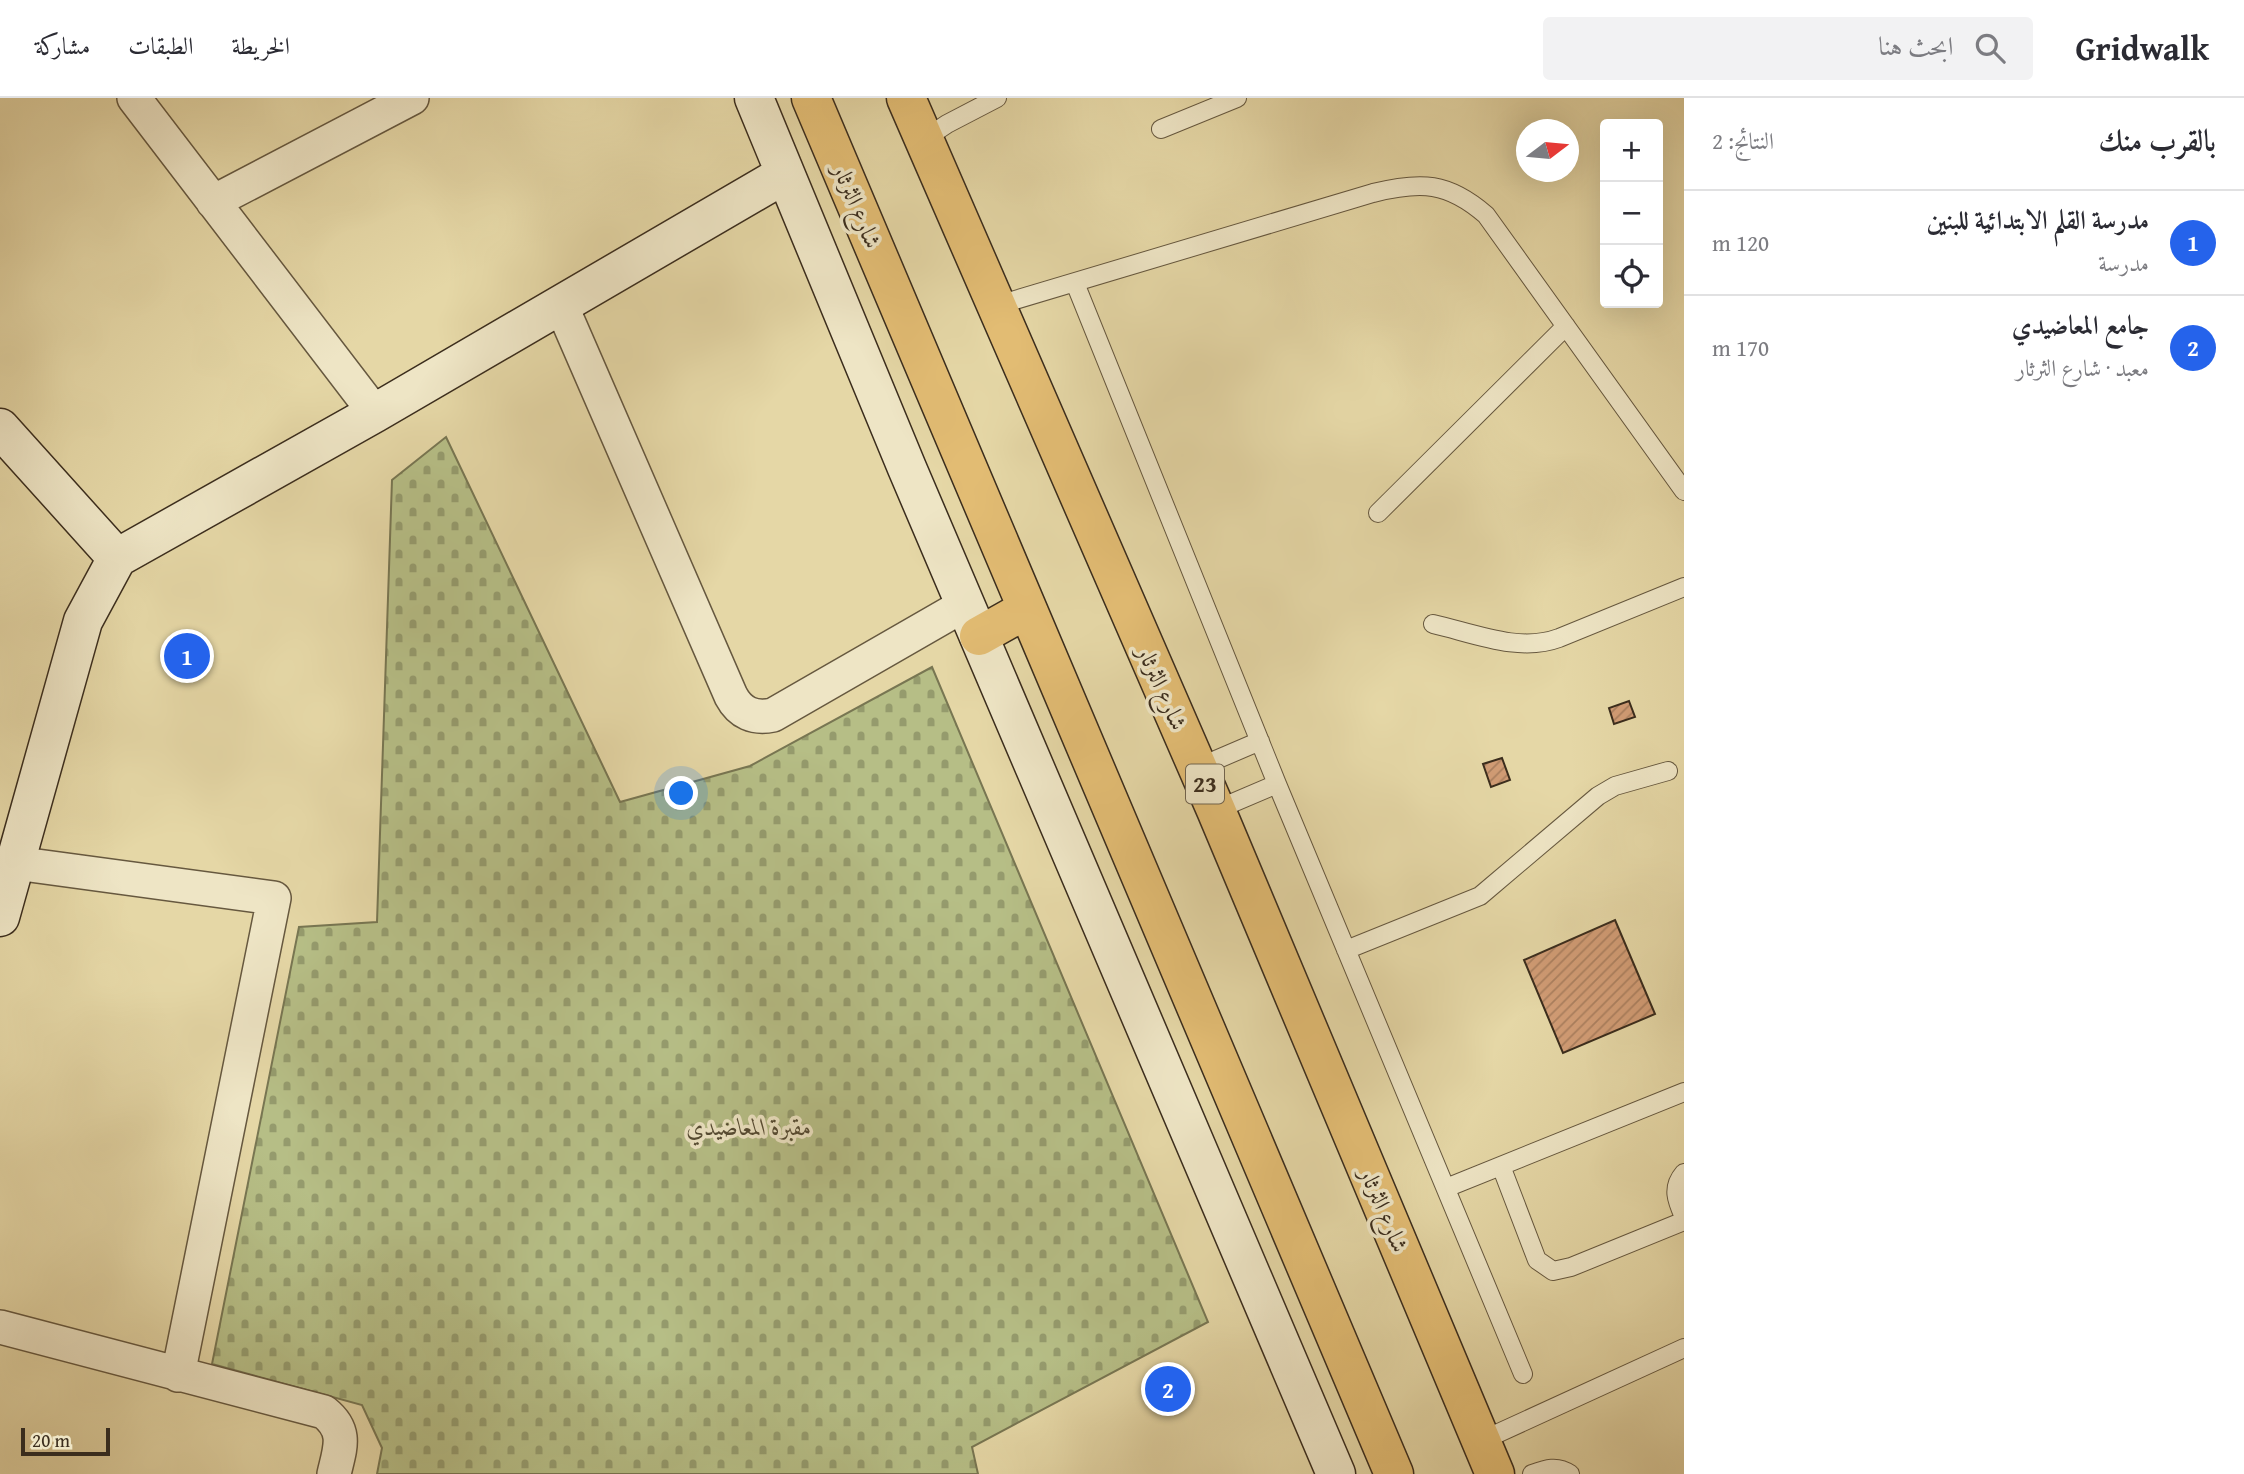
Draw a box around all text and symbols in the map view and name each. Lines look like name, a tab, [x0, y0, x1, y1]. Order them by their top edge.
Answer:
search box	[1543, 17, 2033, 80]
text: Gridwalk	[2075, 24, 2209, 72]
text: ابحث هنا	[1878, 26, 1953, 65]
text: مشاركة	[35, 28, 90, 63]
text: الطبقات	[128, 28, 194, 63]
text: الخريطة	[232, 28, 290, 63]
icon: search	[1971, 29, 2009, 67]
text: بالقرب منك	[2099, 118, 2216, 162]
north arrow	[1516, 119, 1579, 182]
map controls	[1600, 119, 1663, 308]
button: +	[1600, 119, 1663, 182]
text: النتائج: 2	[1712, 124, 1774, 157]
street label: شارع الثرثار	[820, 156, 891, 255]
button: −	[1600, 182, 1663, 245]
text: مدرسة القلم الابتدائية للبنين	[1927, 200, 2149, 239]
text: 120 m	[1712, 226, 1769, 259]
text: 1	[2187, 226, 2199, 259]
button: locate	[1600, 245, 1663, 308]
text: مدرسة	[2098, 246, 2149, 279]
text: جامع المعاضيدي	[2012, 305, 2149, 344]
text: 170 m	[1712, 331, 1769, 364]
text: 2	[2187, 331, 2199, 364]
text: معبد · شارع الثرثار	[2016, 351, 2149, 384]
pin: 1	[164, 630, 210, 682]
street label: شارع الثرثار	[1125, 638, 1197, 737]
road number: 23	[1186, 764, 1224, 804]
your location	[664, 776, 698, 810]
park label: مقبرة المعاضيدي	[686, 1109, 812, 1146]
street label: شارع الثرثار	[1347, 1160, 1418, 1259]
pin: 2	[1145, 1363, 1191, 1415]
scale bar	[21, 1425, 110, 1457]
text: 20 m	[32, 1426, 70, 1454]

